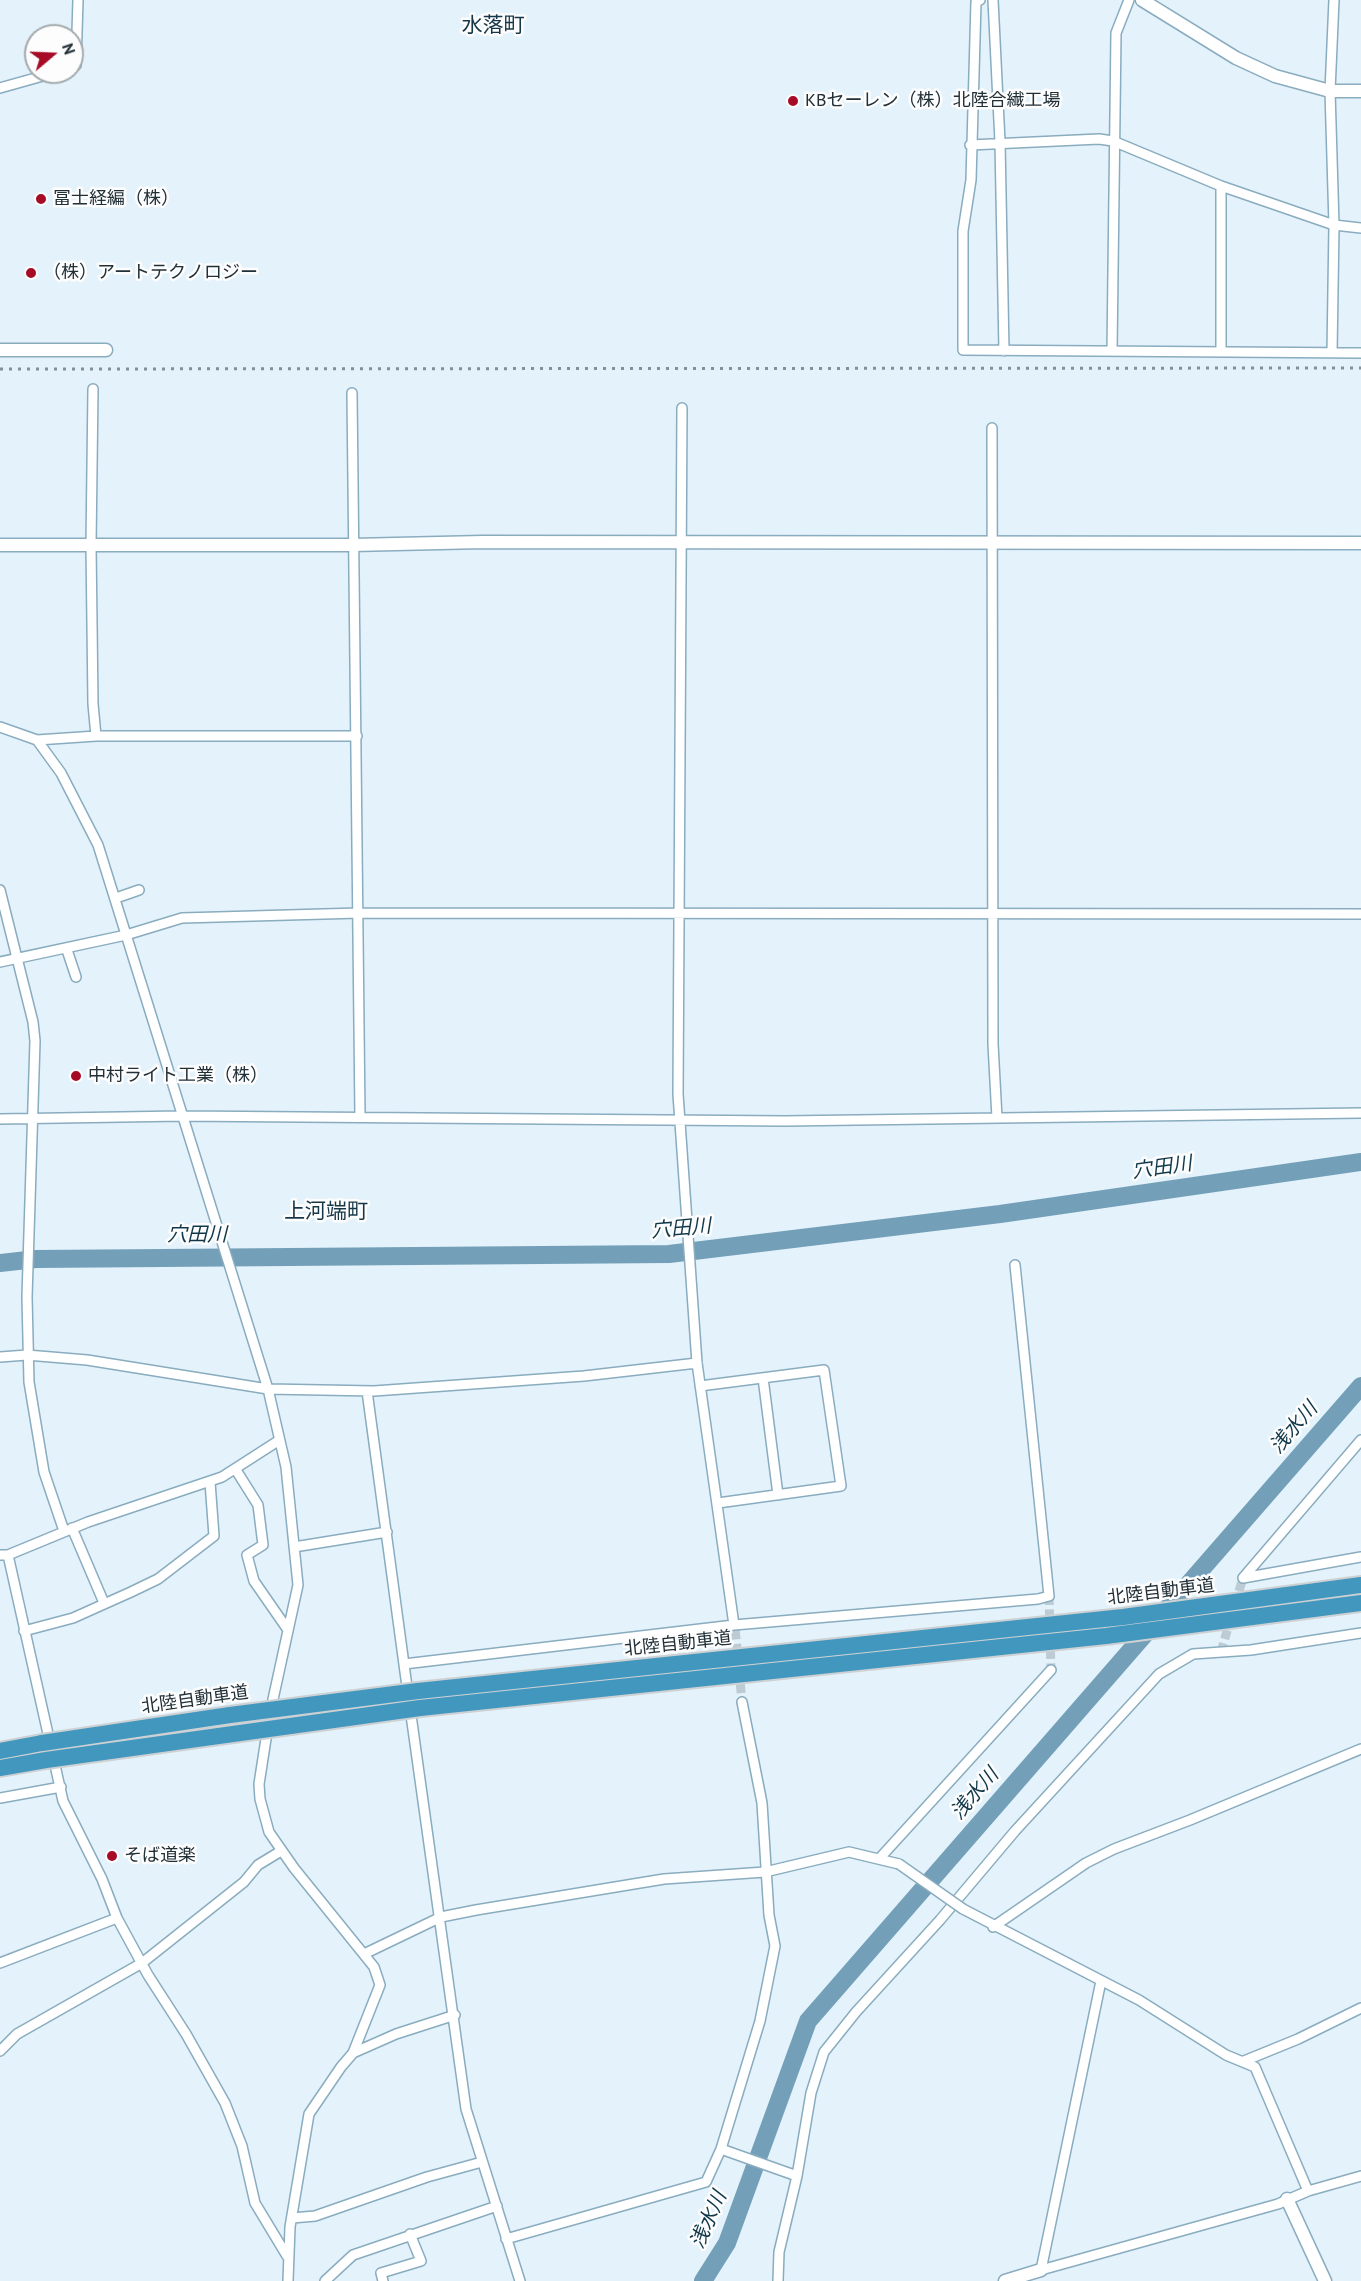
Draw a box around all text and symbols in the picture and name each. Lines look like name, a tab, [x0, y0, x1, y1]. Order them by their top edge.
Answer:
district label: 水落町	[462, 13, 524, 39]
north arrow	[24, 24, 84, 84]
text: N	[58, 41, 80, 57]
place label: KBセーレン（株）北陸合繊工場	[805, 90, 1060, 112]
marker: KBセーレン（株）北陸合繊工場	[786, 94, 800, 108]
place label: 冨士経編（株）	[53, 188, 179, 210]
marker: 冨士経編（株）	[34, 192, 48, 206]
place label: （株）アートテクノロジー	[43, 262, 258, 284]
marker: （株）アートテクノロジー	[24, 266, 38, 280]
place label: 中村ライト工業（株）	[88, 1065, 268, 1087]
marker: 中村ライト工業（株）	[69, 1069, 83, 1083]
water label: 穴田川	[1131, 1152, 1193, 1184]
district label: 上河端町	[284, 1199, 368, 1225]
water label: 穴田川	[650, 1214, 712, 1244]
water label: 穴田川	[167, 1223, 227, 1247]
water label: 浅水川	[1265, 1397, 1323, 1459]
street label: 北陸自動車道	[1106, 1575, 1216, 1609]
street label: 北陸自動車道	[623, 1628, 733, 1660]
street label: 北陸自動車道	[140, 1682, 250, 1718]
water label: 浅水川	[946, 1763, 1004, 1825]
place label: そば道楽	[124, 1845, 196, 1867]
marker: そば道楽	[105, 1849, 119, 1863]
water label: 浅水川	[686, 2188, 732, 2252]

